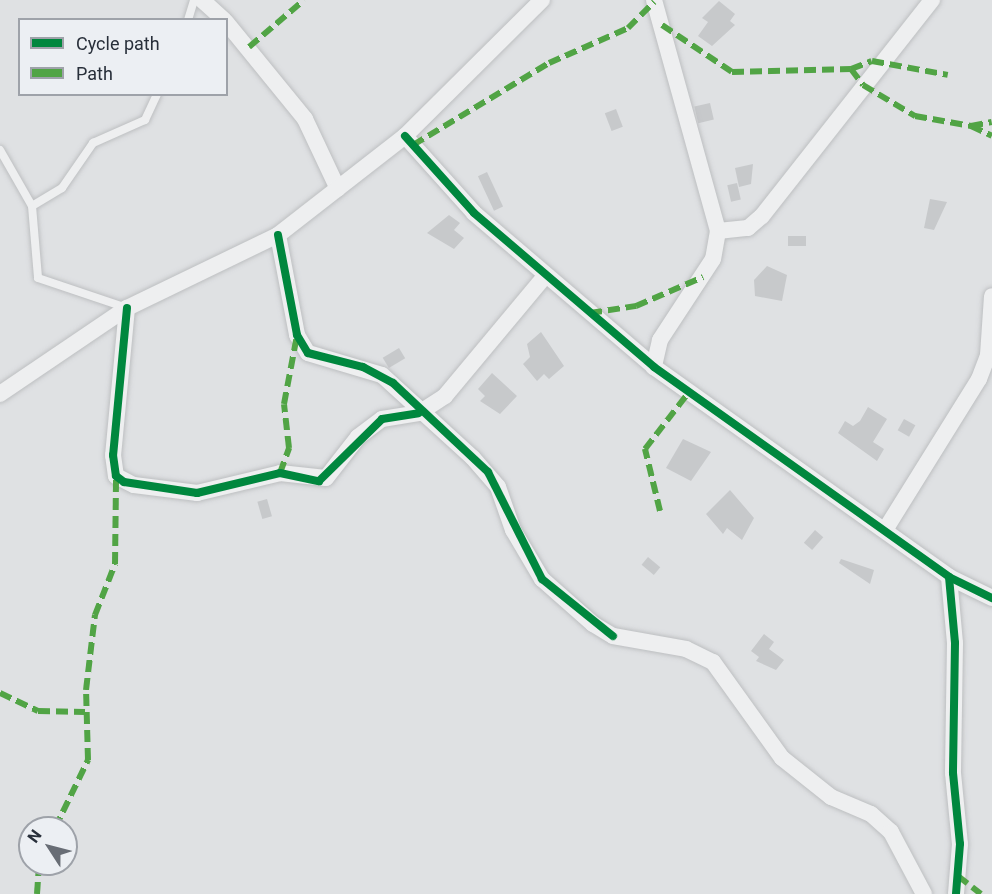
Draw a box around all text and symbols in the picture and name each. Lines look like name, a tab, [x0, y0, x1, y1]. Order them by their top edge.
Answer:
legend	[18, 18, 228, 96]
text: Cycle path	[76, 33, 160, 54]
text: Path	[76, 63, 113, 84]
north arrow	[18, 816, 78, 876]
text: N	[24, 826, 46, 846]

